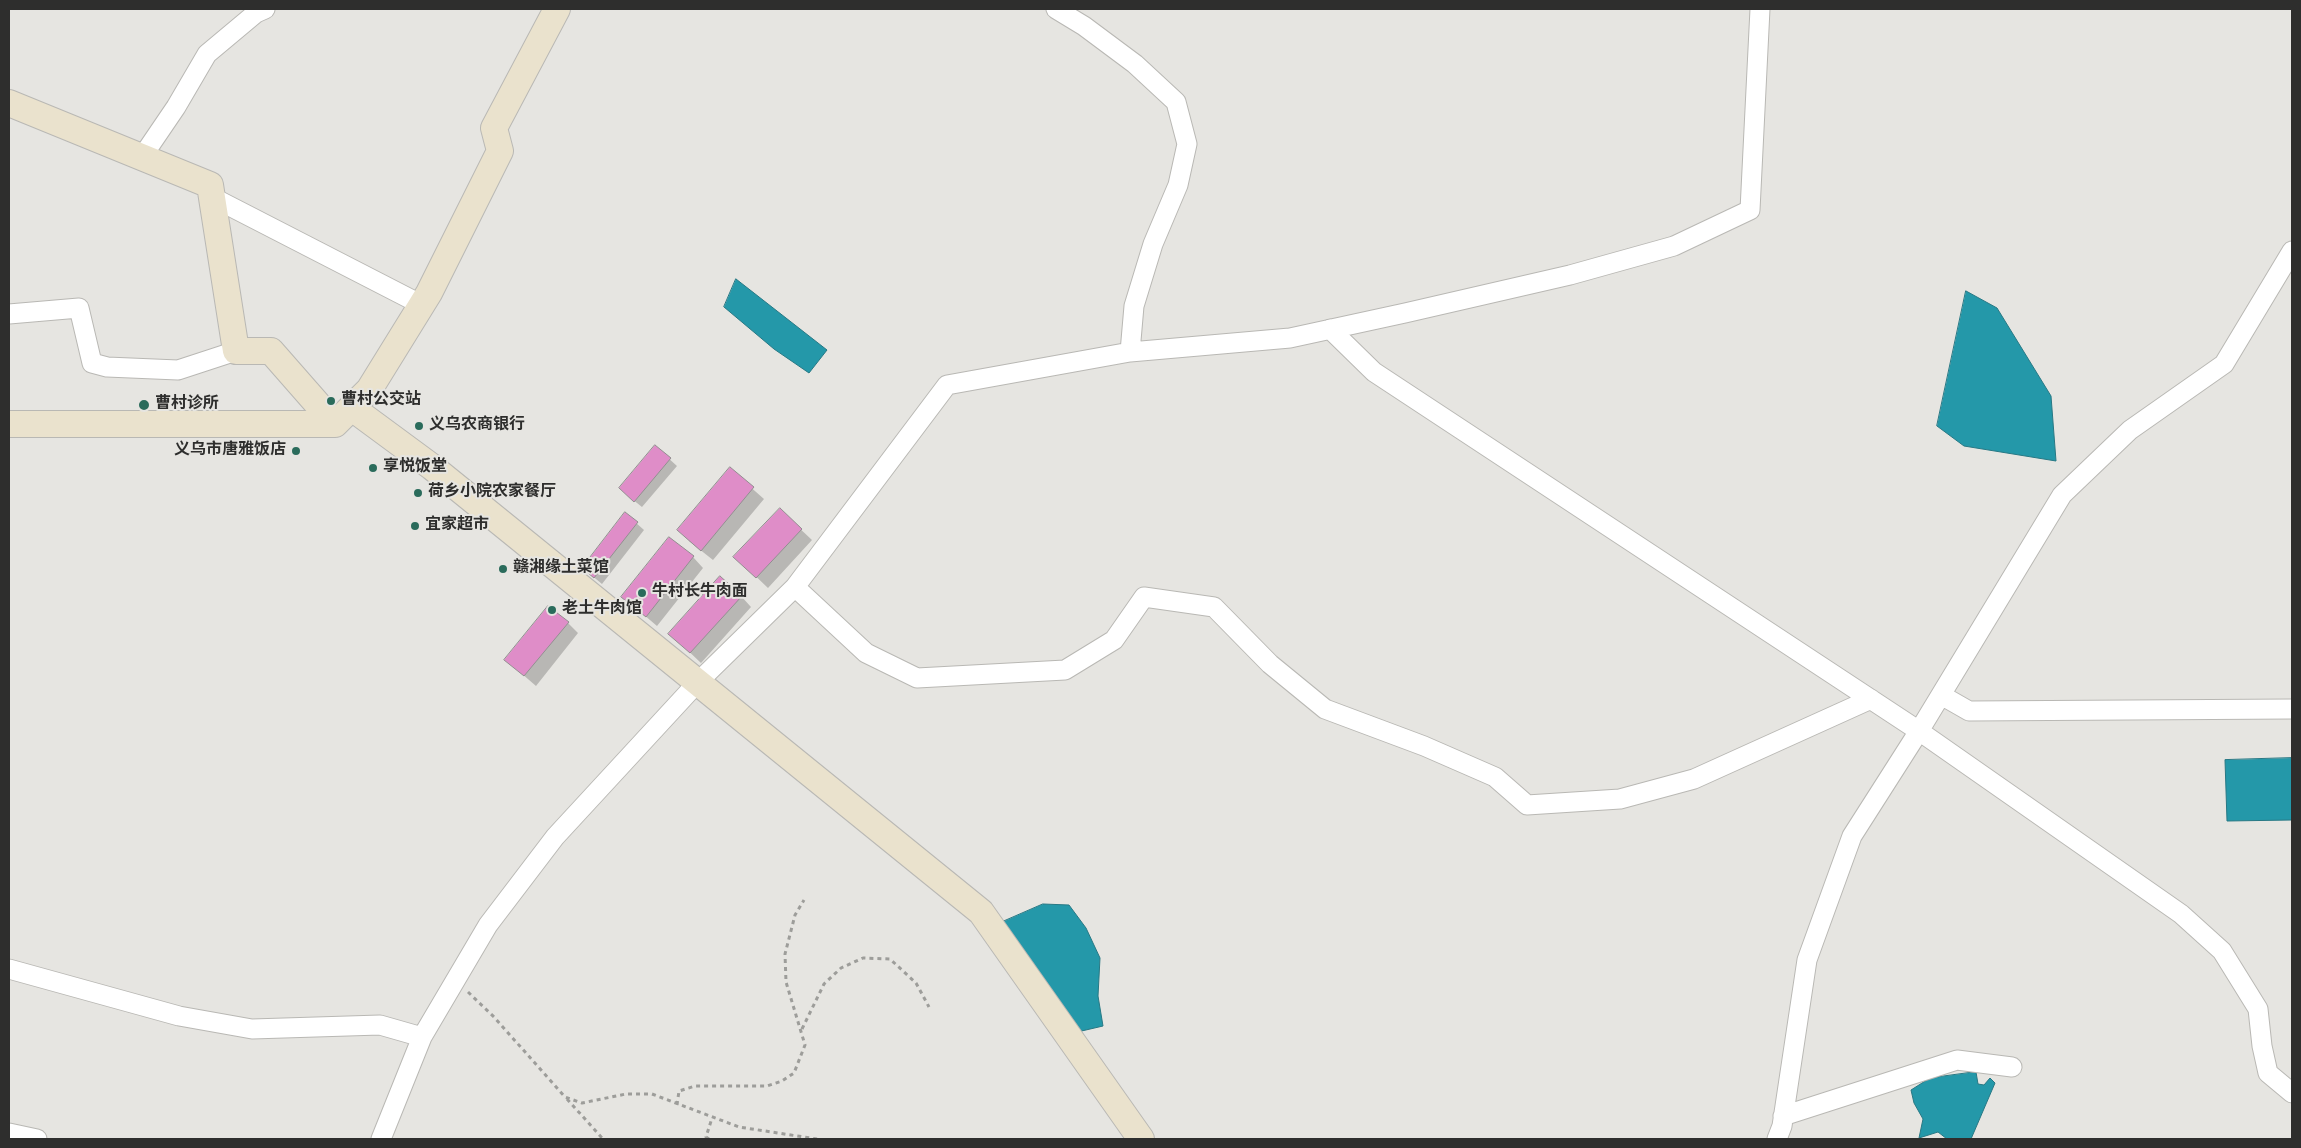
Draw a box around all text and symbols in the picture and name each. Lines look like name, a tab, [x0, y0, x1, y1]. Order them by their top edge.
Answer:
place label: 曹村公交站	[341, 391, 421, 411]
place label: 曹村诊所	[155, 395, 219, 415]
marker: 曹村公交站	[325, 395, 337, 407]
marker: 曹村诊所	[137, 398, 151, 412]
place label: 义乌农商银行	[429, 416, 525, 436]
marker: 义乌农商银行	[413, 420, 425, 432]
place label: 义乌市唐雅饭店	[174, 441, 286, 461]
marker: 义乌市唐雅饭店	[290, 445, 302, 457]
place label: 享悦饭堂	[383, 458, 447, 478]
marker: 享悦饭堂	[367, 462, 379, 474]
place label: 荷乡小院农家餐厅	[428, 483, 556, 503]
marker: 荷乡小院农家餐厅	[412, 487, 424, 499]
place label: 宜家超市	[425, 516, 489, 536]
marker: 宜家超市	[409, 520, 421, 532]
place label: 赣湘缘土菜馆	[513, 559, 609, 579]
marker: 赣湘缘土菜馆	[497, 563, 509, 575]
place label: 牛村长牛肉面	[652, 583, 748, 603]
marker: 牛村长牛肉面	[636, 587, 648, 599]
place label: 老土牛肉馆	[562, 600, 642, 620]
marker: 老土牛肉馆	[546, 604, 558, 616]

